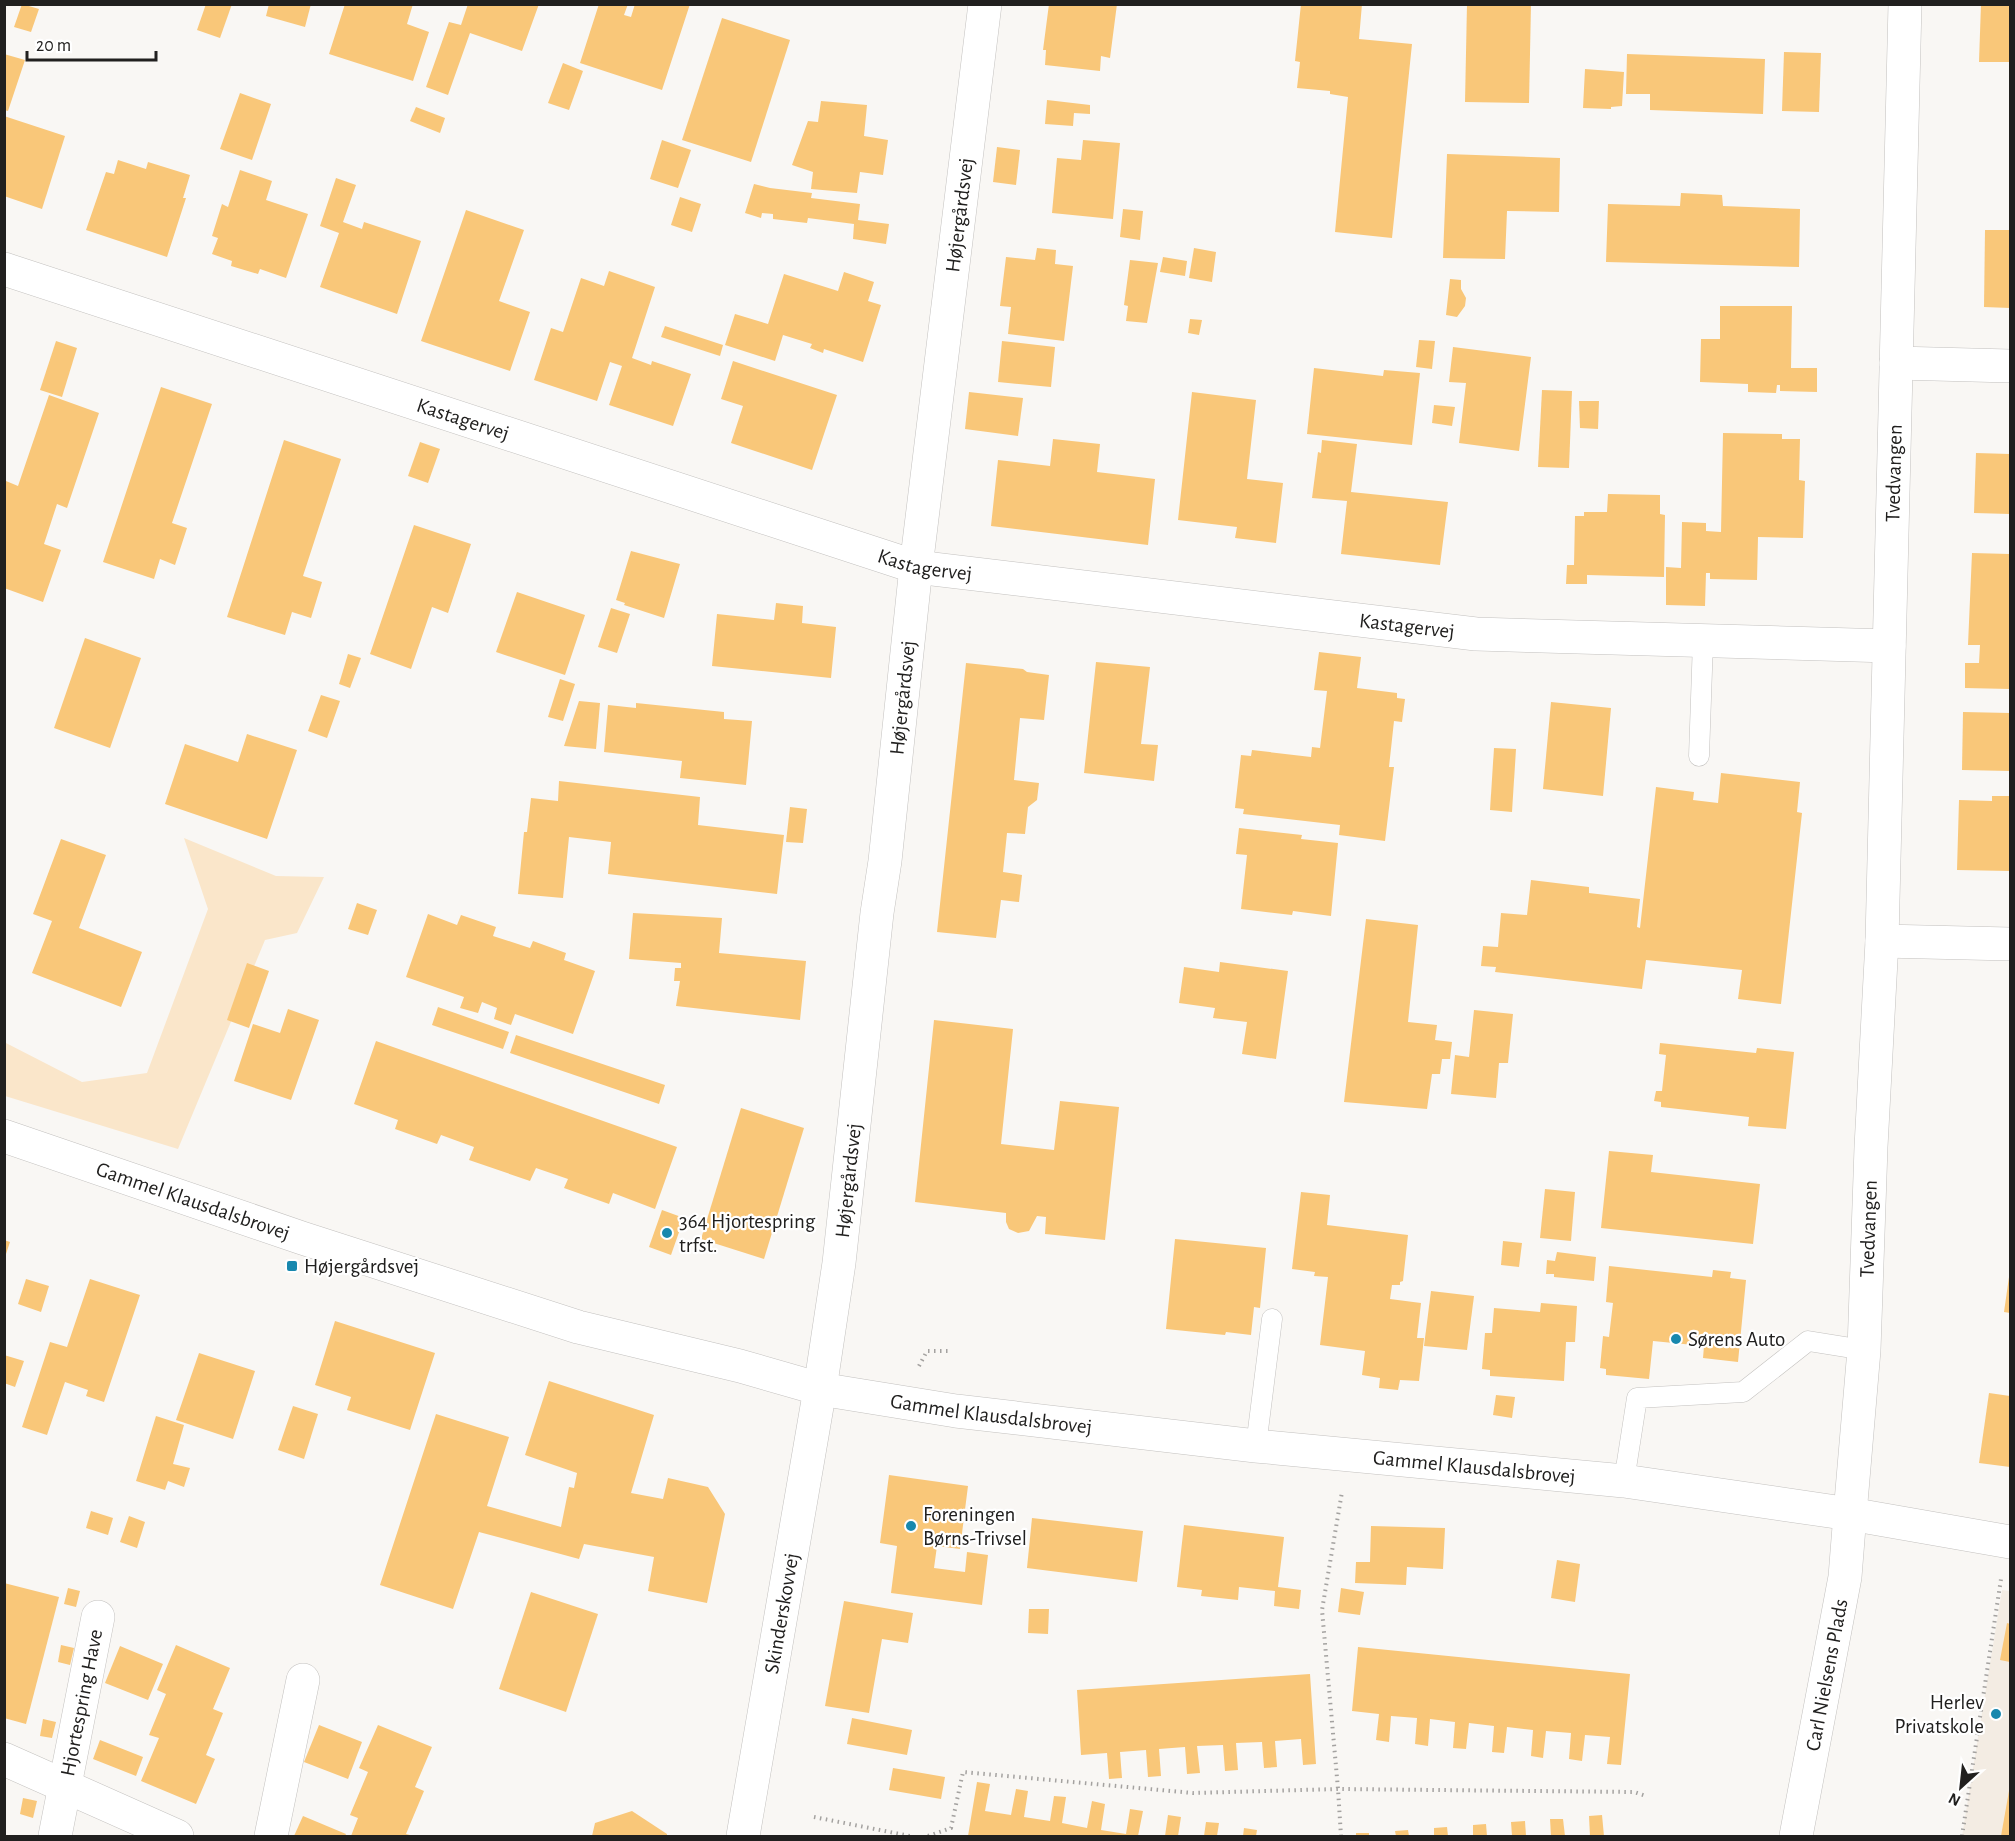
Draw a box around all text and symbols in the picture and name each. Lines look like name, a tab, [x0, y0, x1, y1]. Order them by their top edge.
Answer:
scale bar	[27, 24, 156, 62]
text: 20 m	[36, 37, 71, 55]
street label: Højergårdsvej	[942, 157, 977, 273]
street label: Kastagervej	[414, 395, 512, 444]
street label: Tvedvangen	[1882, 424, 1906, 522]
street label: Kastagervej	[875, 545, 973, 585]
street label: Kastagervej	[1358, 610, 1456, 642]
street label: Højergårdsvej	[886, 639, 919, 756]
street label: Højergårdsvej	[832, 1122, 865, 1239]
street label: Gammel Klausdalsbrovej	[93, 1158, 293, 1244]
street label: Tvedvangen	[1857, 1179, 1881, 1278]
place label: 364 Hjortespring trfst.	[679, 1211, 816, 1256]
marker: 364 Hjortespring trfst.	[660, 1226, 674, 1240]
place label: Højergårdsvej	[304, 1256, 419, 1277]
marker: Højergårdsvej	[285, 1259, 299, 1273]
place label: Sørens Auto	[1688, 1329, 1785, 1350]
marker: Sørens Auto	[1669, 1332, 1683, 1346]
street label: Gammel Klausdalsbrovej	[889, 1391, 1093, 1438]
street label: Gammel Klausdalsbrovej	[1372, 1447, 1577, 1487]
place label: Foreningen Børns-Trivsel	[923, 1504, 1027, 1549]
marker: Foreningen Børns-Trivsel	[904, 1519, 918, 1533]
street label: Skinderskovvej	[761, 1551, 803, 1675]
street label: Carl Nielsens Plads	[1802, 1597, 1852, 1753]
street label: Hjortespring Have	[57, 1627, 106, 1778]
place label: Herlev Privatskole	[1894, 1692, 1984, 1737]
marker: Herlev Privatskole	[1989, 1707, 2003, 1721]
north arrow	[1931, 1757, 1991, 1817]
text: N	[1946, 1790, 1963, 1809]

